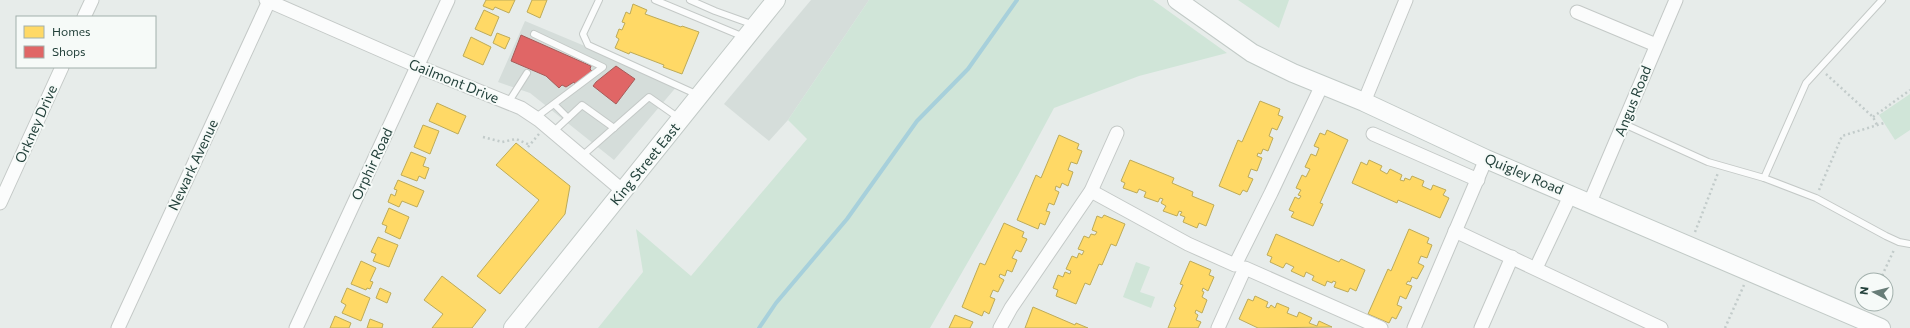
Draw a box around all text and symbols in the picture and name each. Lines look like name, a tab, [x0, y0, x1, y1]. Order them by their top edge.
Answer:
legend	[16, 16, 156, 68]
text: Homes	[52, 24, 90, 38]
text: Shops	[52, 44, 86, 58]
street label: Gailmont Drive	[407, 55, 502, 106]
street label: Angus Road	[1611, 63, 1654, 139]
street label: Orkney Drive	[11, 82, 60, 165]
street label: Newark Avenue	[164, 116, 221, 213]
street label: King Street East	[606, 119, 683, 208]
street label: Orphir Road	[347, 125, 396, 203]
street label: Quigley Road	[1482, 149, 1566, 198]
north arrow	[1854, 272, 1894, 312]
text: N	[1857, 286, 1871, 296]

